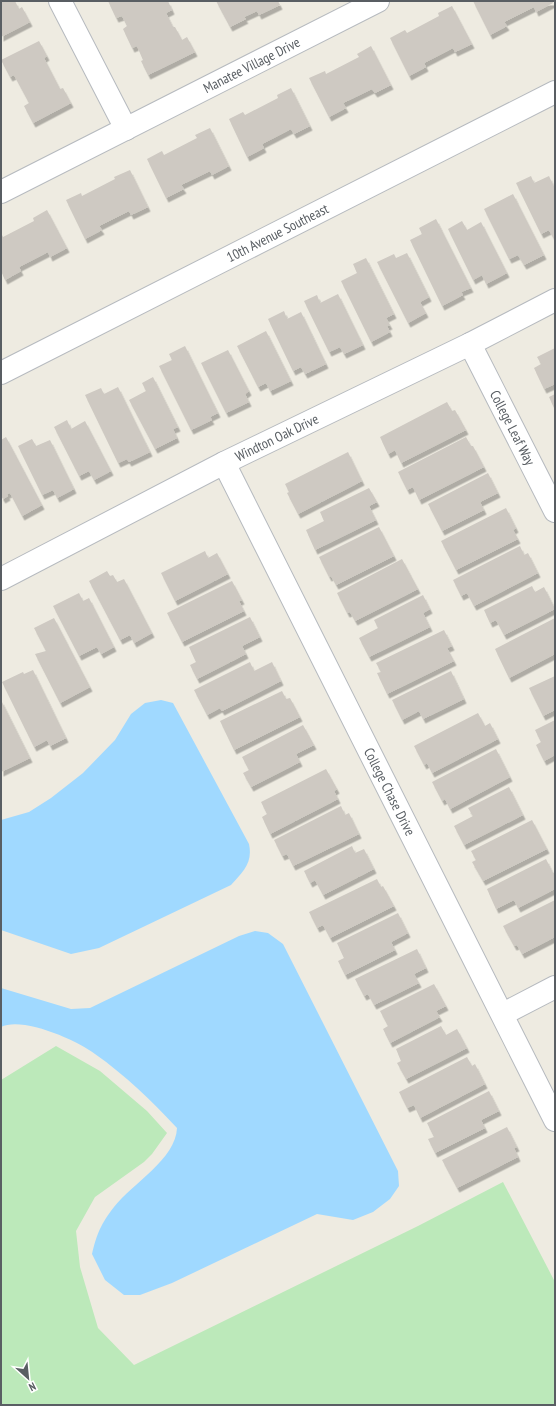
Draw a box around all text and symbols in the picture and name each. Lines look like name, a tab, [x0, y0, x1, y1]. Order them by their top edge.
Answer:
street label: Manatee Village Drive	[200, 33, 303, 97]
street label: 10th Avenue Southeast	[224, 199, 332, 266]
street label: College Leaf Way	[486, 387, 540, 469]
street label: Windton Oak Drive	[232, 410, 322, 465]
street label: College Chase Drive	[360, 745, 419, 839]
north arrow	[8, 1358, 48, 1398]
text: N	[27, 1379, 38, 1395]

